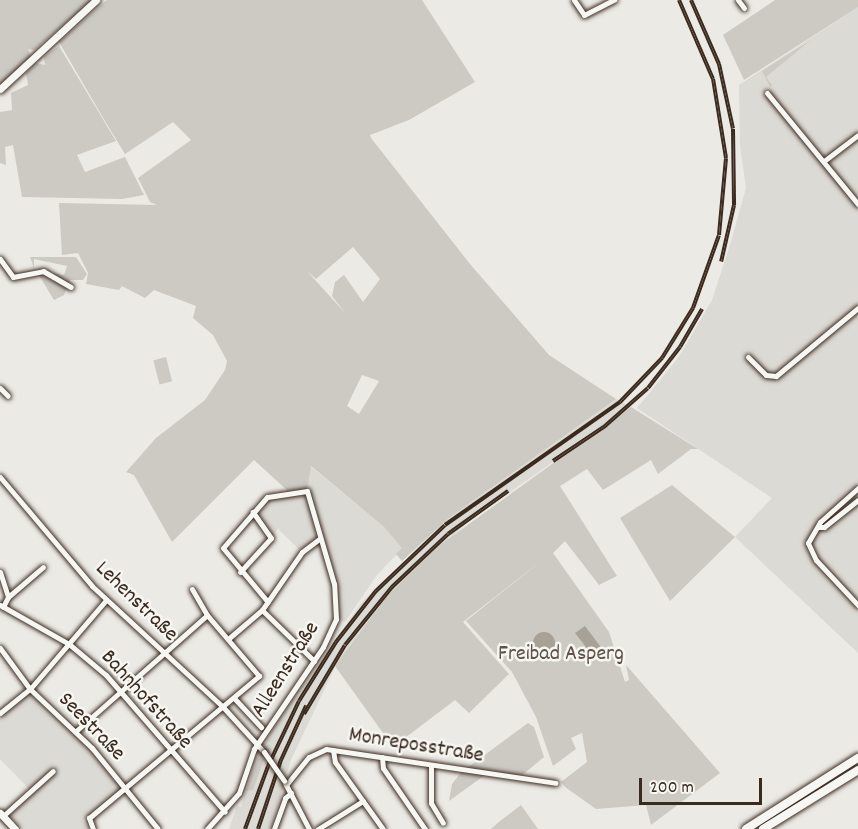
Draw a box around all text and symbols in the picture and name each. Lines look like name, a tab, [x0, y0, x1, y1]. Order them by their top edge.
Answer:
street label: Lehenstraße	[89, 556, 183, 648]
street label: Alleenstraße	[246, 617, 326, 723]
park label: Freibad Asperg	[498, 642, 624, 668]
street label: Bahnhofstraße	[95, 645, 197, 755]
street label: Seestraße	[52, 687, 130, 767]
street label: Monreposstraße	[347, 722, 485, 770]
scale bar	[642, 766, 765, 804]
text: 200 m	[650, 776, 694, 801]

